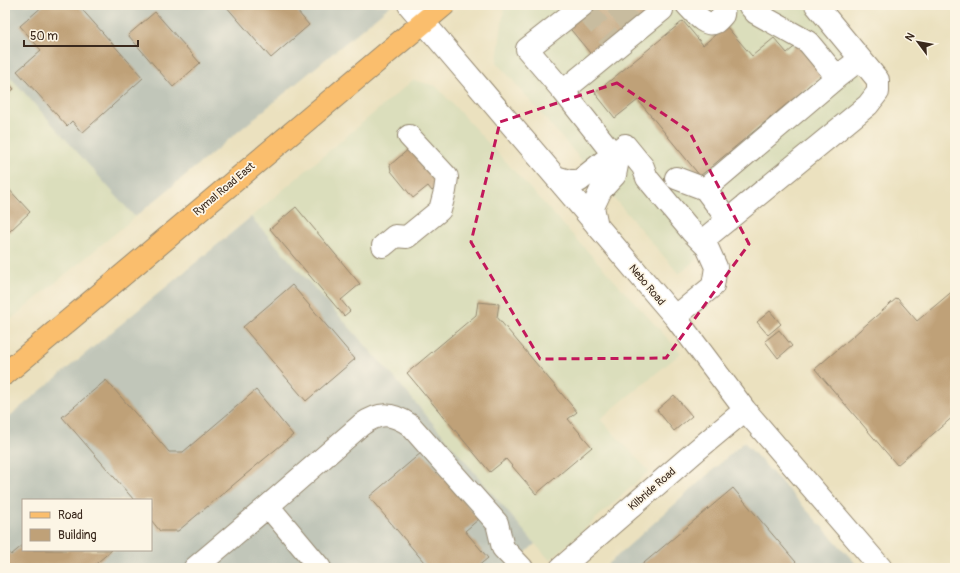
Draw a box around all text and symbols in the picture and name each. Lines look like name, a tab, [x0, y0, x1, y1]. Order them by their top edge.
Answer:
scale bar	[24, 22, 138, 48]
north arrow	[898, 22, 938, 62]
text: 50 m	[30, 29, 58, 44]
text: N	[902, 30, 918, 44]
street label: Rymal Road East	[191, 159, 258, 219]
street label: Nebo Road	[626, 262, 668, 308]
street label: Kilbride Road	[626, 465, 678, 513]
legend	[22, 499, 152, 551]
text: Road	[58, 508, 83, 523]
text: Building	[58, 528, 97, 543]

